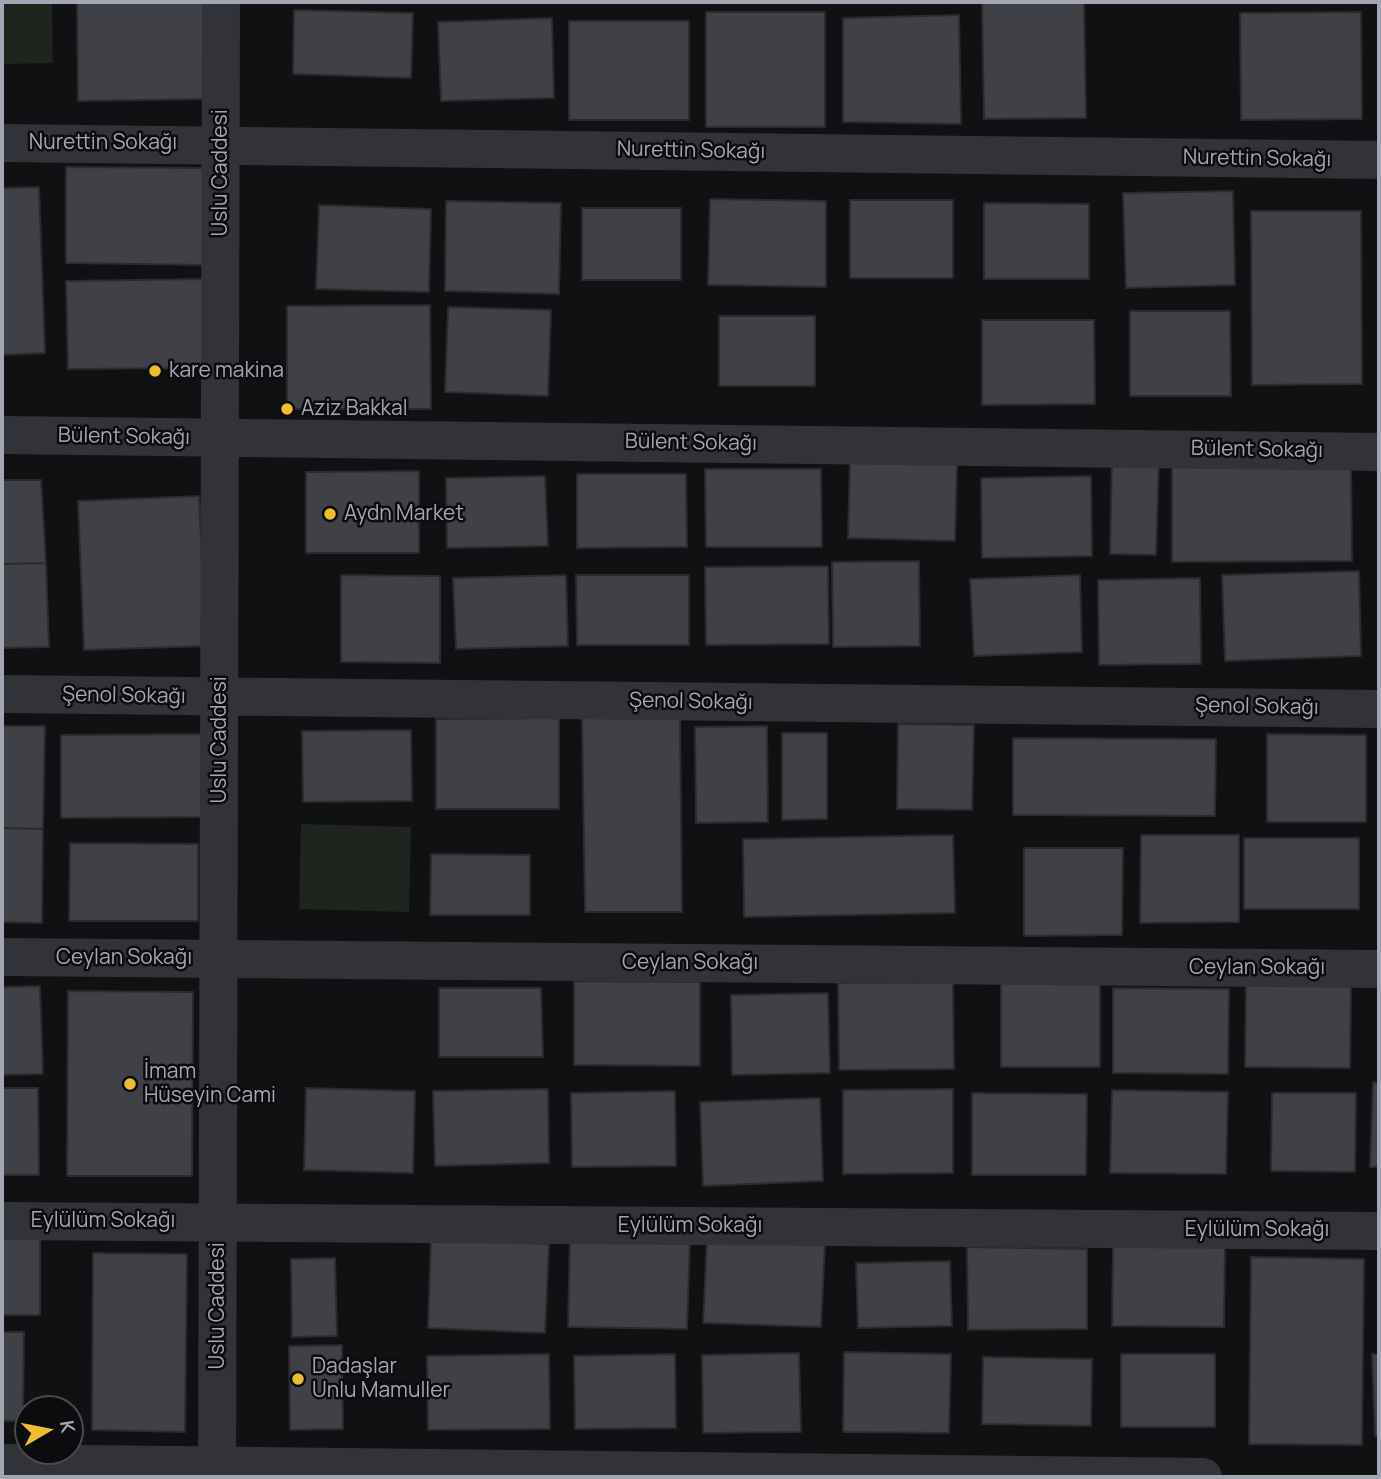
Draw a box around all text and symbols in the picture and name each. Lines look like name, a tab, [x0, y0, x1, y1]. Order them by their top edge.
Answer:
street label: Uslu Caddesi	[208, 109, 234, 237]
street label: Nurettin Sokağı	[29, 130, 177, 156]
street label: Nurettin Sokağı	[617, 137, 765, 165]
street label: Nurettin Sokağı	[1183, 145, 1331, 173]
place label: kare makina	[169, 358, 284, 384]
marker: kare makina	[147, 363, 163, 379]
place label: Aziz Bakkal	[301, 396, 408, 422]
marker: Aziz Bakkal	[279, 401, 295, 417]
street label: Bülent Sokağı	[58, 423, 190, 451]
street label: Bülent Sokağı	[625, 429, 757, 457]
street label: Bülent Sokağı	[1191, 436, 1323, 464]
place label: Aydn Market	[344, 501, 464, 527]
marker: Aydn Market	[322, 506, 338, 522]
street label: Uslu Caddesi	[207, 676, 233, 804]
street label: Şenol Sokağı	[62, 682, 186, 710]
street label: Şenol Sokağı	[629, 688, 753, 716]
street label: Şenol Sokağı	[1195, 693, 1319, 721]
street label: Ceylan Sokağı	[56, 945, 192, 971]
street label: Ceylan Sokağı	[622, 950, 758, 976]
street label: Ceylan Sokağı	[1189, 955, 1325, 981]
place label: İmam Hüseyin Cami	[144, 1059, 276, 1109]
marker: İmam Hüseyin Cami	[122, 1076, 138, 1092]
street label: Eylülüm Sokağı	[31, 1208, 175, 1234]
street label: Eylülüm Sokağı	[618, 1213, 762, 1239]
street label: Eylülüm Sokağı	[1185, 1217, 1329, 1243]
street label: Uslu Caddesi	[205, 1242, 231, 1370]
place label: Dadaşlar Unlu Mamuller	[312, 1354, 450, 1404]
marker: Dadaşlar Unlu Mamuller	[290, 1371, 306, 1387]
north arrow	[14, 1395, 84, 1465]
text: K	[54, 1418, 82, 1435]

